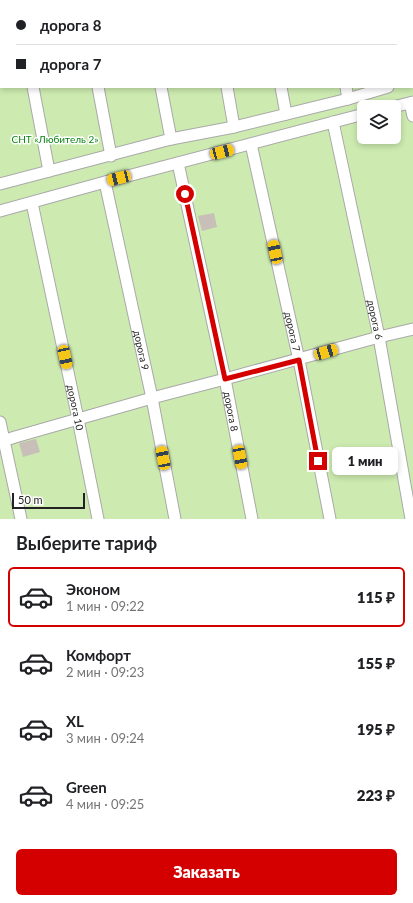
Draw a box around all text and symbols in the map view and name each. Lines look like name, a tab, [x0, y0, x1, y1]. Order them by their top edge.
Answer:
text: дорога 8	[40, 16, 101, 34]
text: дорога 7	[40, 55, 101, 73]
map controls	[357, 100, 401, 144]
button: layers	[357, 100, 401, 144]
park label: СНТ «Любитель 2»	[11, 133, 99, 145]
car	[209, 143, 235, 161]
car	[106, 169, 132, 187]
route start	[176, 185, 194, 203]
car	[267, 239, 283, 265]
street label: дорога 6	[365, 298, 385, 341]
street label: дорога 7	[282, 310, 303, 353]
street label: дорога 9	[131, 329, 152, 371]
car	[313, 343, 339, 361]
car	[57, 344, 73, 370]
street label: дорога 10	[65, 384, 86, 431]
street label: дорога 8	[222, 390, 241, 433]
car	[232, 444, 248, 470]
car	[155, 445, 171, 471]
callout: 1 мин	[332, 447, 398, 475]
route end	[309, 452, 327, 470]
text: 1 мин	[347, 453, 383, 469]
scale bar	[12, 491, 85, 510]
text: 50 m	[18, 493, 43, 506]
text: Выберите тариф	[16, 532, 157, 554]
icon: car	[18, 579, 54, 615]
text: Эконом	[66, 580, 120, 598]
text: 115 ₽	[357, 588, 395, 606]
text: 1 мин · 09:22	[66, 598, 144, 614]
icon: car	[18, 645, 54, 681]
text: Комфорт	[66, 646, 131, 664]
text: 155 ₽	[357, 654, 395, 672]
text: 2 мин · 09:23	[66, 664, 144, 680]
icon: car	[18, 711, 54, 747]
text: XL	[66, 712, 84, 730]
text: 195 ₽	[357, 720, 395, 738]
text: 3 мин · 09:24	[66, 730, 144, 746]
icon: car	[18, 777, 54, 813]
text: Green	[66, 778, 107, 796]
text: 223 ₽	[357, 786, 395, 804]
text: 4 мин · 09:25	[66, 796, 144, 812]
button: Заказать	[16, 849, 397, 895]

